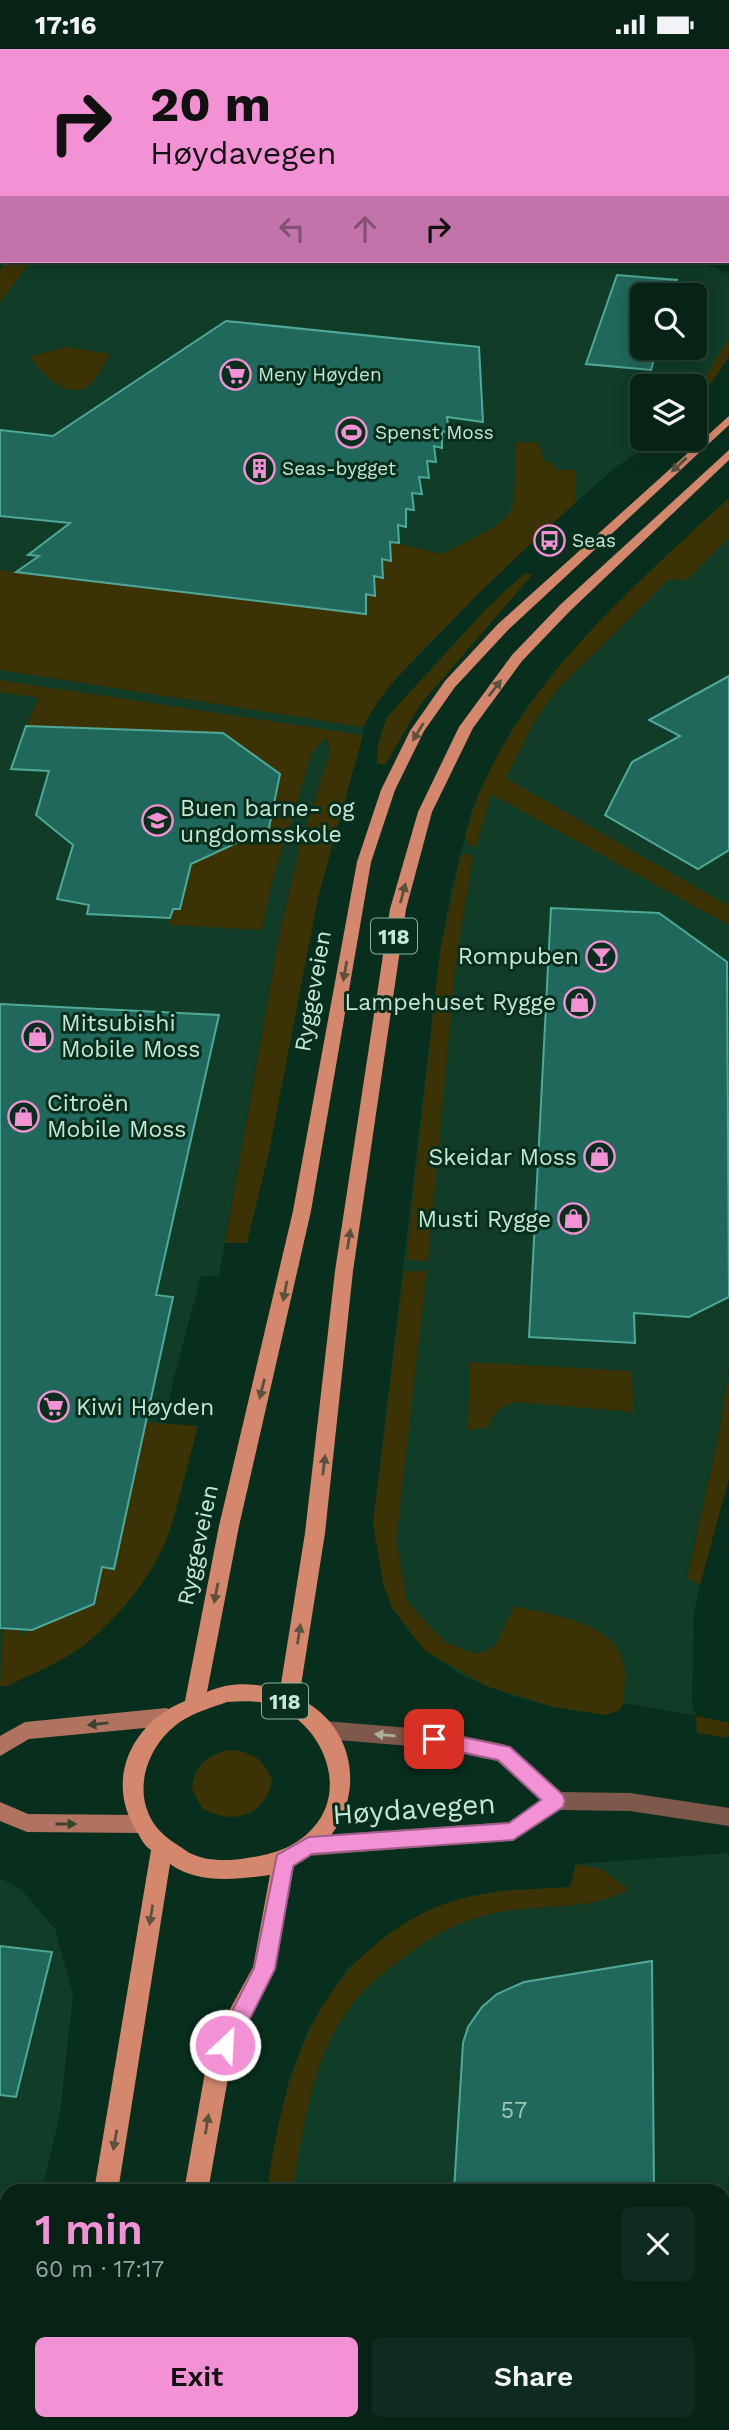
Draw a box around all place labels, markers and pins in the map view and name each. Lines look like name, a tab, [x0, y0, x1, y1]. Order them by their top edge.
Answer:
supermarket icon: Meny Høyden	[218, 357, 252, 391]
place label: Meny Høyden	[258, 363, 382, 386]
sports icon: Spenst Moss	[335, 415, 369, 449]
place label: Spenst Moss	[375, 421, 494, 444]
building icon: Seas-bygget	[242, 451, 276, 485]
place label: Seas-bygget	[282, 457, 396, 480]
bus stop icon: Seas	[532, 523, 566, 557]
place label: Seas	[572, 529, 616, 552]
place label: Buen barne- og ungdomsskole	[180, 795, 355, 848]
school or university icon: Buen barne- og ungdomsskole	[140, 804, 174, 838]
bar icon: Rompuben	[585, 939, 619, 973]
place label: Rompuben	[458, 943, 579, 970]
shop icon: Lampehuset Rygge	[562, 985, 596, 1019]
place label: Lampehuset Rygge	[345, 989, 556, 1016]
place label: Mitsubishi Mobile Moss	[61, 1010, 200, 1063]
shop icon: Mitsubishi Mobile Moss	[21, 1019, 55, 1053]
place label: Citroën Mobile Moss	[47, 1090, 186, 1143]
shop icon: Citroën Mobile Moss	[7, 1099, 41, 1133]
shop icon: Skeidar Moss	[583, 1140, 617, 1174]
place label: Skeidar Moss	[429, 1144, 577, 1171]
shop icon: Musti Rygge	[557, 1202, 591, 1236]
place label: Musti Rygge	[418, 1206, 551, 1233]
supermarket icon: Kiwi Høyden	[36, 1390, 70, 1424]
place label: Kiwi Høyden	[76, 1394, 214, 1421]
pin	[404, 1709, 464, 1769]

